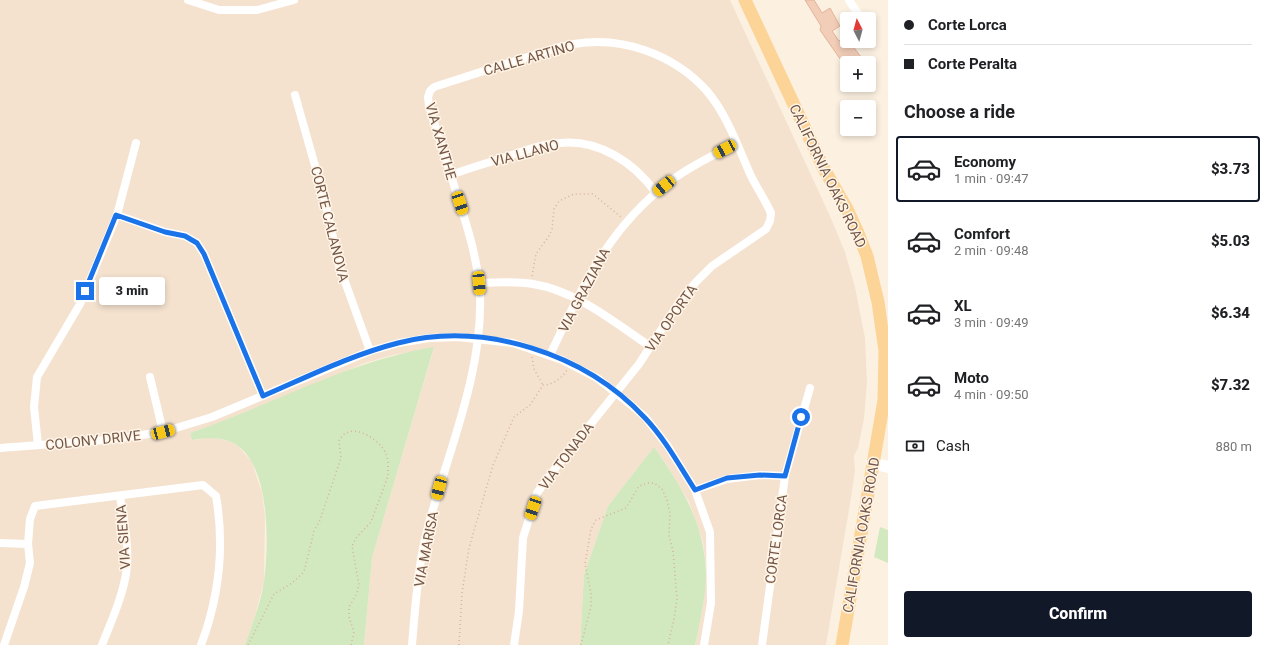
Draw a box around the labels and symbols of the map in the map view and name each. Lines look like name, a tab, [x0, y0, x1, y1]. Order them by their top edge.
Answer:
north arrow	[840, 12, 876, 48]
street label: CALLE ARTINO	[482, 37, 576, 79]
street label: VIA XANTHE	[422, 101, 460, 181]
street label: CALIFORNIA OAKS ROAD	[786, 102, 870, 250]
street label: VIA LLANO	[489, 136, 561, 170]
car	[712, 138, 738, 160]
street label: CORTE CALANOVA	[308, 164, 352, 284]
car	[651, 174, 677, 198]
car	[451, 190, 469, 216]
street label: VIA GRAZIANA	[555, 245, 613, 335]
car	[472, 271, 486, 295]
callout: 3 min	[99, 277, 165, 305]
street label: VIA OPORTA	[642, 281, 700, 355]
route end	[76, 282, 94, 300]
route start	[792, 408, 810, 426]
street label: VIA TONADA	[535, 419, 597, 493]
car	[150, 423, 176, 441]
street label: COLONY DRIVE	[45, 427, 141, 453]
street label: CALIFORNIA OAKS ROAD	[839, 456, 883, 614]
car	[430, 475, 448, 501]
street label: CORTE LORCA	[762, 493, 790, 585]
car	[524, 495, 542, 521]
street label: VIA SIENA	[113, 504, 133, 570]
street label: VIA MARISA	[411, 510, 441, 588]

